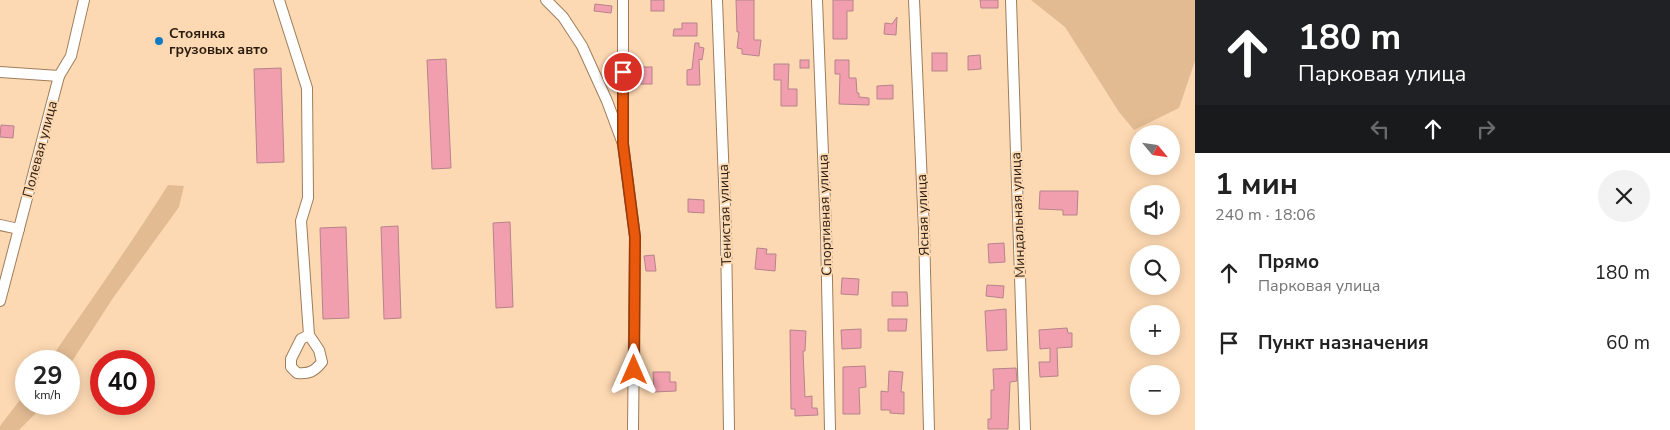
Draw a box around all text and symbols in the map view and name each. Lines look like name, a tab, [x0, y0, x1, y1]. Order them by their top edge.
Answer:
text: 180 m	[1298, 14, 1401, 61]
icon: ahead	[1215, 20, 1280, 85]
place label: Стоянка грузовых авто	[169, 24, 268, 59]
marker: Стоянка грузовых авто	[153, 35, 165, 47]
pin	[602, 51, 644, 93]
icon: arrive	[609, 58, 637, 86]
text: Парковая улица	[1298, 59, 1466, 89]
street label: Полевая улица	[18, 99, 62, 199]
icon: left	[1366, 115, 1394, 143]
icon: ahead	[1419, 115, 1447, 143]
icon: right	[1472, 115, 1500, 143]
north arrow	[1130, 125, 1180, 175]
map controls	[1130, 125, 1180, 415]
street label: Миндальная улица	[1006, 152, 1030, 278]
street label: Спортивная улица	[813, 154, 837, 276]
street label: Тенистая улица	[714, 164, 736, 266]
text: 1 мин	[1215, 164, 1298, 205]
button: close	[1598, 170, 1650, 222]
street label: Ясная улица	[912, 174, 934, 256]
button: sound	[1130, 185, 1180, 235]
text: 240 m · 18:06	[1215, 204, 1316, 226]
button: search	[1130, 245, 1180, 295]
text: Прямо	[1258, 249, 1319, 275]
icon: ahead	[1215, 259, 1243, 287]
text: 180 m	[1595, 260, 1650, 286]
text: Парковая улица	[1258, 275, 1380, 297]
button: +	[1130, 305, 1180, 355]
icon: arrive	[1215, 329, 1243, 357]
text: Пункт назначения	[1258, 330, 1429, 356]
text: 60 m	[1606, 330, 1650, 356]
position arrow	[607, 343, 659, 395]
speed limit sign: 40	[90, 350, 155, 415]
text: 29	[32, 359, 63, 393]
button: −	[1130, 365, 1180, 415]
text: km/h	[34, 387, 61, 403]

